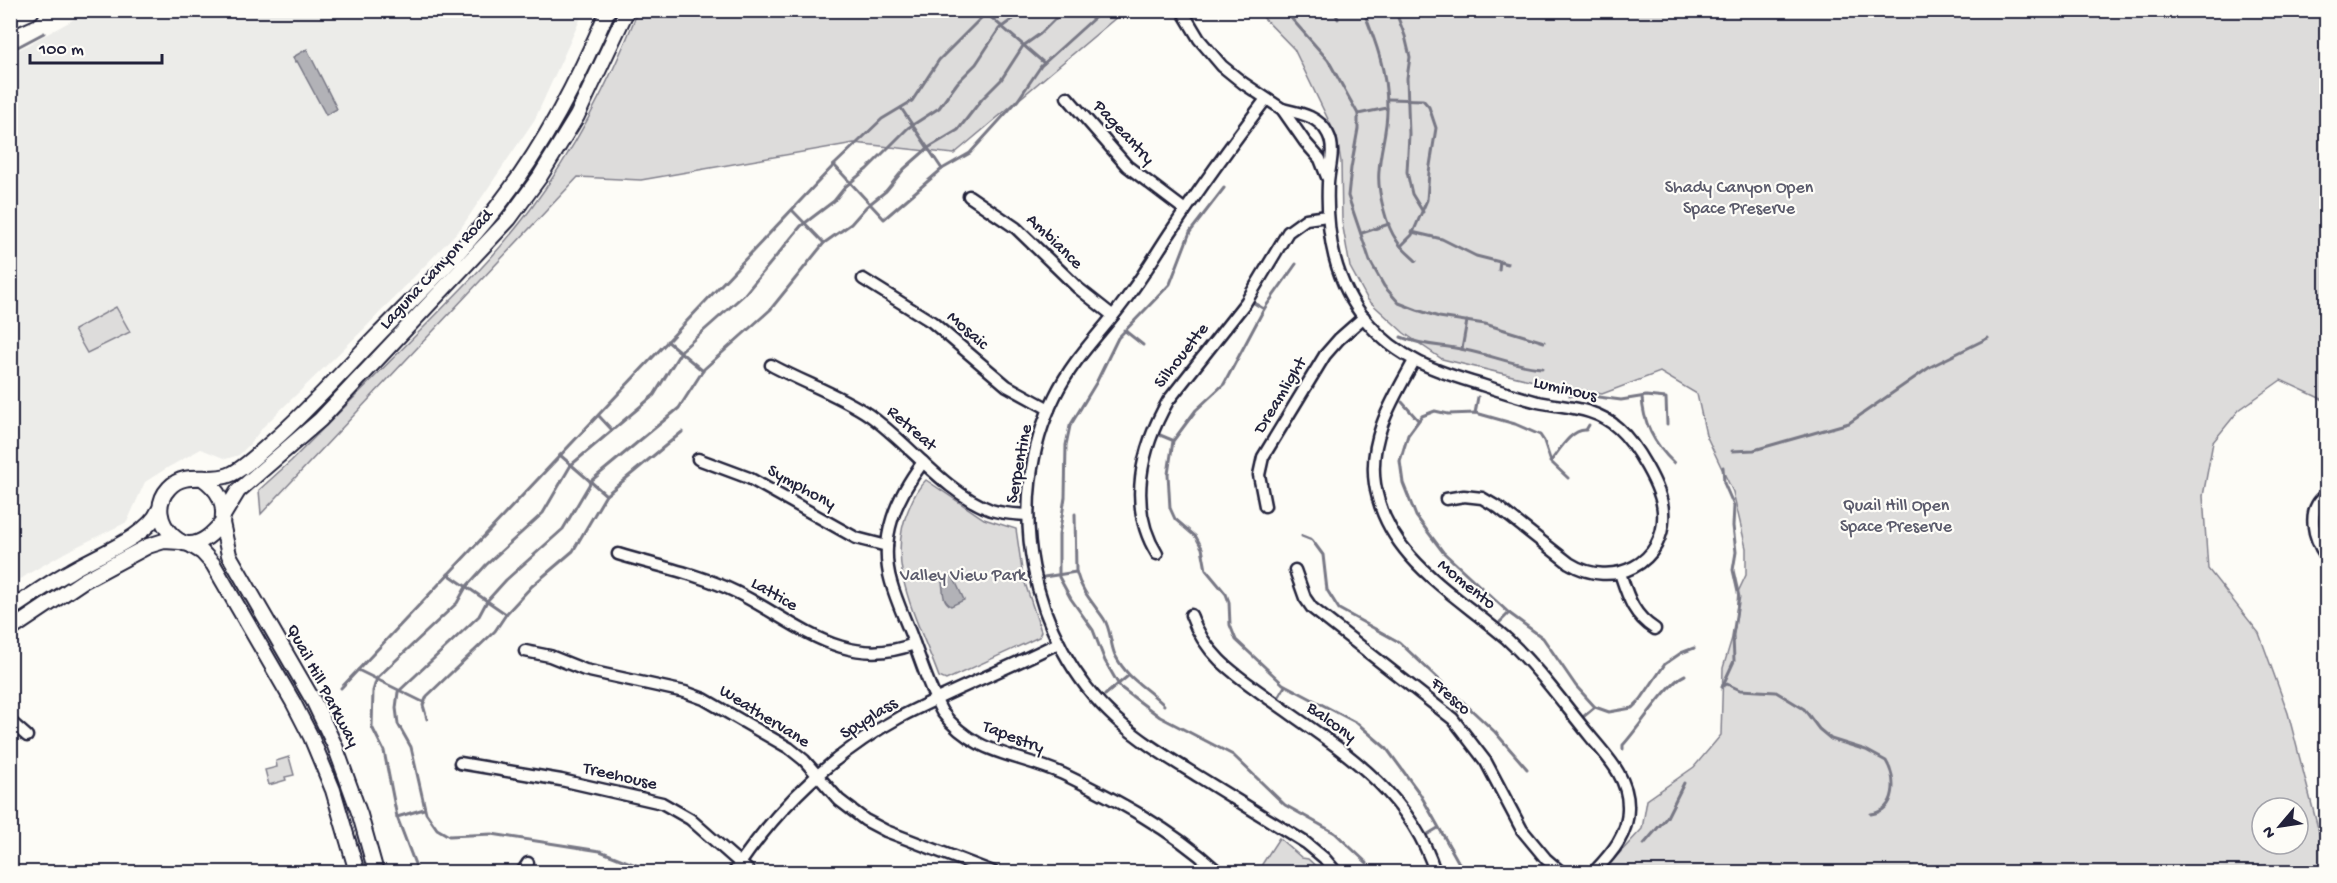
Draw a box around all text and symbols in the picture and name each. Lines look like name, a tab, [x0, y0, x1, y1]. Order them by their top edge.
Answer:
scale bar	[30, 27, 162, 65]
text: 100 m	[38, 40, 84, 61]
street label: Pageantry	[1087, 96, 1158, 170]
park label: Shady Canyon Open Space Preserve	[1665, 178, 1814, 220]
street label: Laguna Canyon Road	[376, 204, 499, 334]
street label: Ambiance	[1021, 210, 1087, 275]
street label: Mosaic	[942, 307, 993, 355]
street label: Silhouette	[1150, 319, 1214, 393]
street label: Dreamlight	[1250, 353, 1313, 439]
street label: Luminous	[1531, 372, 1600, 408]
street label: Retreat	[882, 402, 941, 457]
street label: Serpentine	[1002, 422, 1038, 505]
street label: Symphony	[763, 461, 839, 515]
park label: Quail Hill Open Space Preserve	[1840, 496, 1953, 538]
street label: Momento	[1433, 555, 1499, 615]
park label: Valley View Park	[899, 566, 1028, 587]
street label: Lattice	[747, 573, 802, 617]
street label: Quail Hill Parkway	[281, 621, 363, 751]
street label: Fresco	[1425, 673, 1474, 721]
street label: Weathervane	[715, 681, 814, 754]
street label: Spyglass	[836, 693, 903, 745]
street label: Balcony	[1301, 697, 1360, 748]
street label: Tapestry	[978, 716, 1047, 759]
street label: Treehouse	[580, 758, 660, 796]
north arrow	[2250, 796, 2310, 856]
text: N	[2259, 822, 2281, 841]

